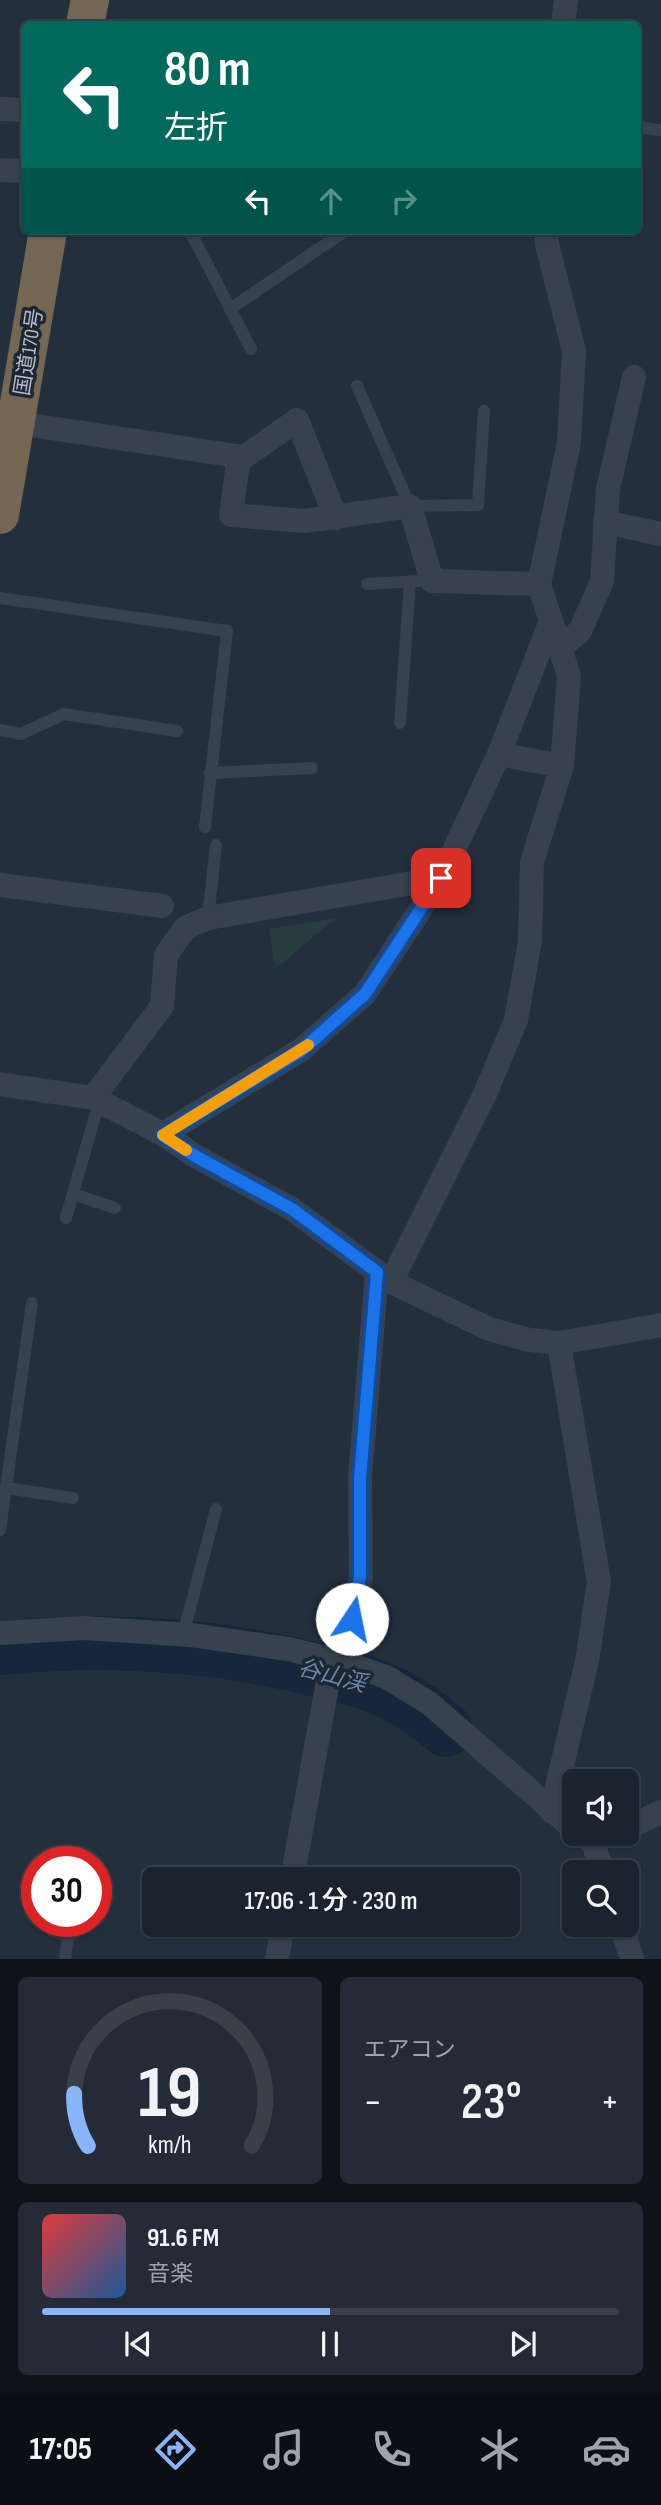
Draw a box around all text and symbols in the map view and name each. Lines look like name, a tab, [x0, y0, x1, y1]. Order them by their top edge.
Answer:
text: 80 m	[164, 41, 251, 100]
icon: left	[49, 49, 140, 140]
text: 左折	[164, 109, 228, 148]
icon: left	[239, 182, 277, 220]
icon: ahead	[312, 182, 350, 220]
icon: right	[385, 182, 423, 220]
street label: 国道170号	[10, 307, 48, 397]
pin	[411, 848, 471, 908]
icon: arrive	[422, 859, 460, 897]
position arrow	[315, 1582, 389, 1656]
water label: 谷山渓	[295, 1654, 372, 1699]
map controls	[562, 1769, 639, 1937]
button: sound	[562, 1769, 639, 1846]
speed limit sign: 30	[21, 1846, 112, 1937]
button: search	[562, 1860, 639, 1937]
text: 17:06 · 1 分 · 230 m	[244, 1886, 418, 1917]
text: エアコン	[364, 2036, 456, 2064]
text: 19	[138, 2051, 201, 2139]
text: 23°	[461, 2071, 522, 2134]
text: −	[364, 2080, 382, 2125]
text: +	[600, 2080, 619, 2125]
text: km/h	[148, 2130, 191, 2161]
text: 91.6 FM	[147, 2223, 219, 2254]
text: 音楽	[147, 2260, 193, 2288]
icon: previous	[119, 2325, 157, 2363]
icon: pause	[311, 2325, 349, 2363]
icon: next	[504, 2325, 542, 2363]
icon: directions	[151, 2425, 200, 2474]
icon: music	[259, 2425, 308, 2474]
icon: phone	[367, 2425, 416, 2474]
icon: climate	[475, 2425, 524, 2474]
icon: car	[582, 2425, 631, 2474]
text: 17:05	[29, 2430, 92, 2469]

